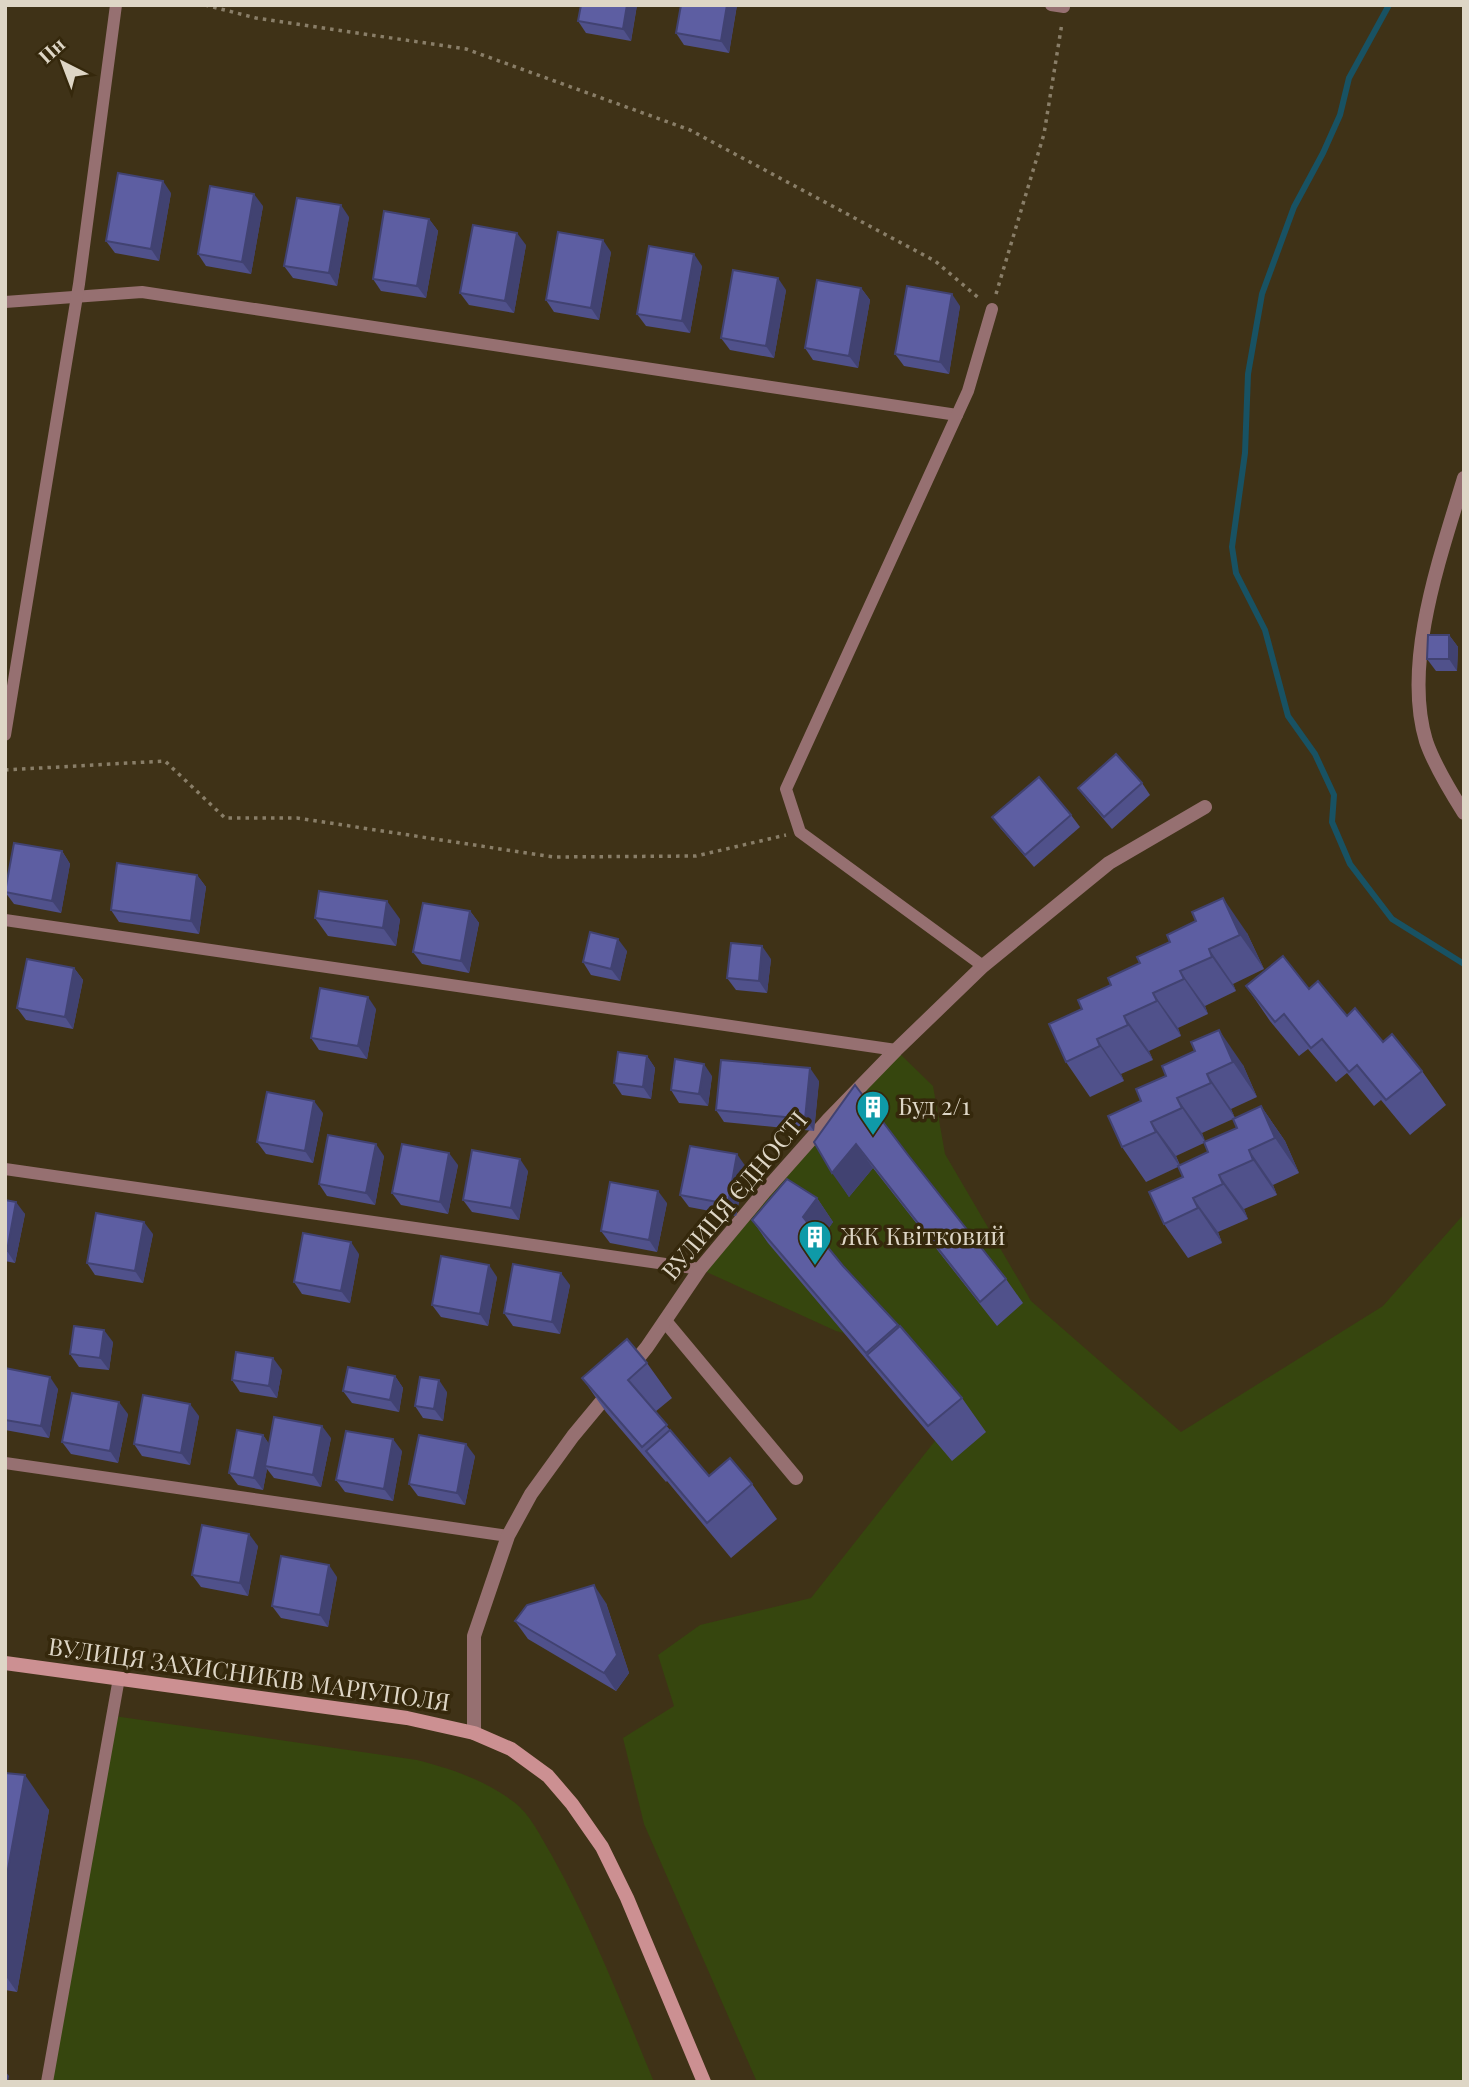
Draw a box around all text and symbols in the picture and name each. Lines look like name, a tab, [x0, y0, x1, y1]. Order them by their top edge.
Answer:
north arrow	[28, 28, 98, 98]
text: Пн	[32, 31, 70, 68]
building icon: Буд 2/1	[854, 1088, 892, 1137]
place label: Буд 2/1	[898, 1089, 971, 1121]
street label: ВУЛИЦЯ ЄДНОСТІ	[654, 1104, 813, 1286]
building icon: ЖК Квітковий	[796, 1218, 834, 1267]
place label: ЖК Квітковий	[840, 1219, 1005, 1251]
street label: ВУЛИЦЯ ЗАХИСНИКІВ МАРІУПОЛЯ	[46, 1629, 452, 1717]

